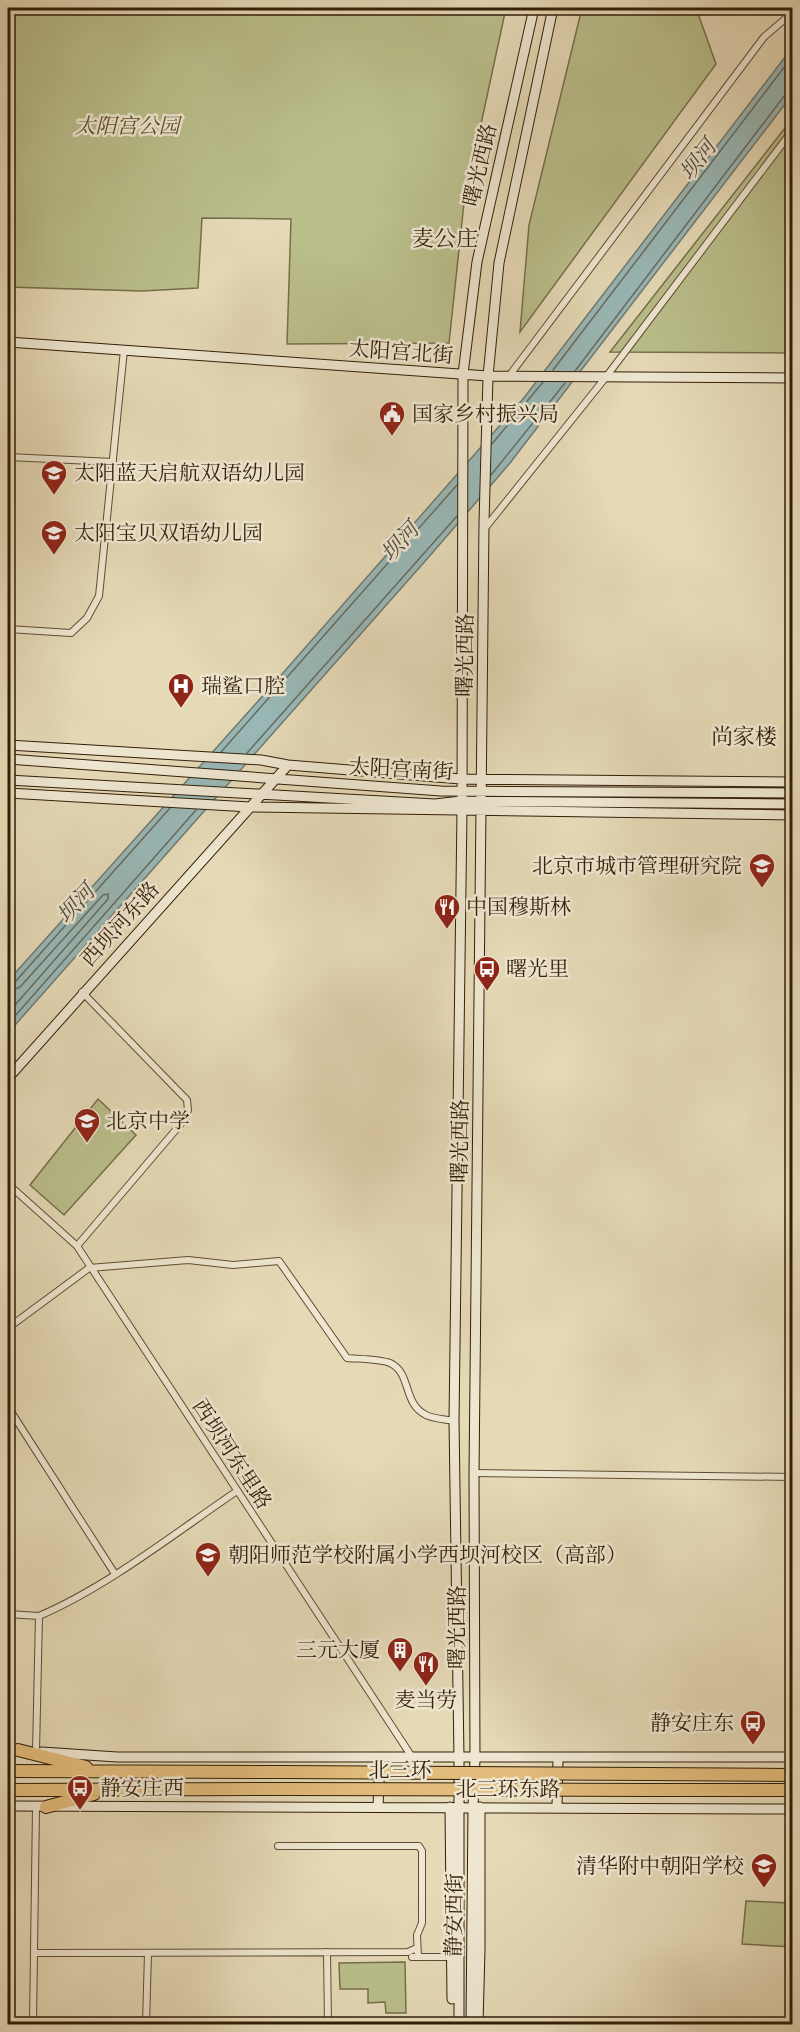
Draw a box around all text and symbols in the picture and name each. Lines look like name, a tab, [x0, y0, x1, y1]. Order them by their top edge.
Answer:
park label: 太阳宫公园	[75, 112, 182, 140]
street label: 曙光西路	[457, 121, 503, 209]
water label: 坝河	[673, 130, 726, 187]
district label: 麦公庄	[412, 224, 478, 254]
street label: 太阳宫北街	[348, 334, 454, 370]
public building icon: 国家乡村振兴局	[377, 399, 407, 437]
place label: 国家乡村振兴局	[412, 400, 559, 428]
school or university icon: 太阳蓝天启航双语幼儿园	[39, 458, 69, 496]
place label: 太阳蓝天启航双语幼儿园	[74, 459, 305, 487]
water label: 坝河	[374, 513, 429, 568]
school or university icon: 太阳宝贝双语幼儿园	[39, 518, 69, 556]
place label: 太阳宝贝双语幼儿园	[74, 519, 263, 547]
street label: 曙光西路	[450, 613, 480, 697]
hospital icon: 瑞鲨口腔	[166, 671, 196, 709]
place label: 瑞鲨口腔	[201, 672, 285, 700]
district label: 尚家楼	[711, 722, 777, 752]
street label: 太阳宫南街	[348, 752, 454, 786]
school or university icon: 北京市城市管理研究院	[747, 851, 777, 889]
place label: 北京市城市管理研究院	[532, 852, 742, 880]
water label: 坝河	[50, 875, 105, 930]
street label: 西坝河东路	[74, 876, 166, 972]
restaurant icon: 中国穆斯林	[432, 892, 462, 930]
place label: 中国穆斯林	[466, 893, 571, 921]
bus stop icon: 曙光里	[472, 954, 502, 992]
place label: 曙光里	[506, 955, 569, 983]
street label: 曙光西路	[445, 1099, 475, 1183]
school or university icon: 北京中学	[72, 1106, 102, 1144]
place label: 北京中学	[106, 1107, 190, 1135]
street label: 西坝河东里路	[186, 1394, 278, 1514]
school or university icon: 朝阳师范学校附属小学西坝河校区（高部）	[193, 1540, 223, 1578]
place label: 朝阳师范学校附属小学西坝河校区（高部）	[228, 1541, 627, 1569]
street label: 曙光西路	[443, 1585, 471, 1669]
building icon: 三元大厦	[385, 1635, 415, 1673]
place label: 三元大厦	[296, 1636, 380, 1664]
restaurant icon: 麦当劳	[411, 1649, 441, 1687]
place label: 麦当劳	[395, 1686, 458, 1714]
bus stop icon: 静安庄东	[738, 1708, 768, 1746]
place label: 静安庄东	[650, 1709, 734, 1737]
street label: 北三环	[369, 1756, 432, 1784]
bus stop icon: 静安庄西	[65, 1773, 95, 1811]
place label: 静安庄西	[100, 1774, 184, 1802]
street label: 北三环东路	[456, 1775, 561, 1803]
school or university icon: 清华附中朝阳学校	[749, 1851, 779, 1889]
place label: 清华附中朝阳学校	[576, 1852, 744, 1880]
street label: 静安西街	[439, 1873, 469, 1957]

